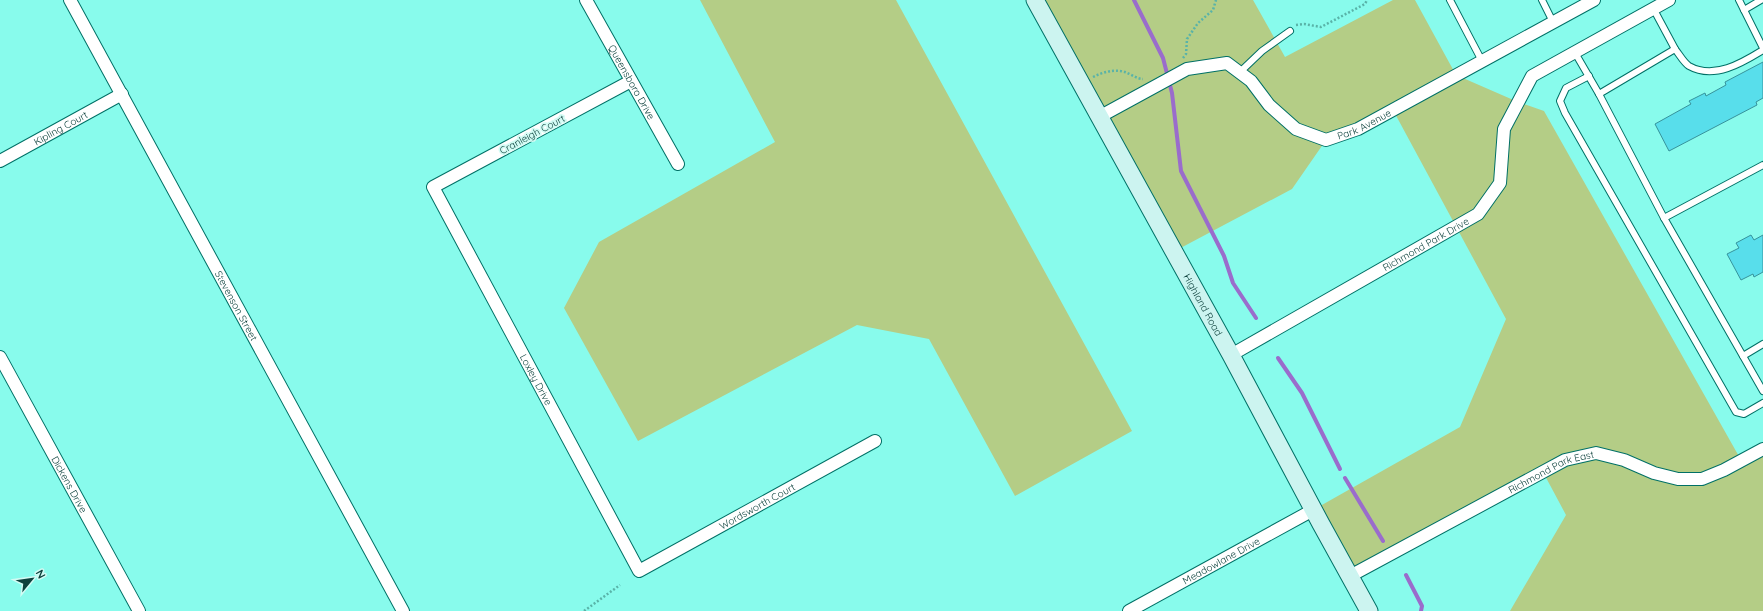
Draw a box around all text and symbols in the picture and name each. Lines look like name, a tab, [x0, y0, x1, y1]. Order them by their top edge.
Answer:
street label: Queensboro Drive	[605, 42, 658, 122]
street label: Park Avenue	[1336, 106, 1394, 143]
street label: Kipling Court	[31, 108, 91, 148]
street label: Cranleigh Court	[497, 111, 568, 157]
street label: Richmond Park Drive	[1380, 214, 1472, 274]
street label: Stevenson Street	[212, 268, 261, 344]
street label: Highland Road	[1180, 272, 1225, 338]
street label: Loxley Drive	[517, 352, 555, 408]
street label: Richmond Park East	[1506, 448, 1596, 497]
street label: Dickens Drive	[48, 454, 90, 515]
street label: Wordsworth Court	[717, 480, 798, 533]
street label: Meadowlane Drive	[1180, 534, 1263, 587]
north arrow	[12, 559, 52, 599]
text: N	[33, 567, 49, 581]

